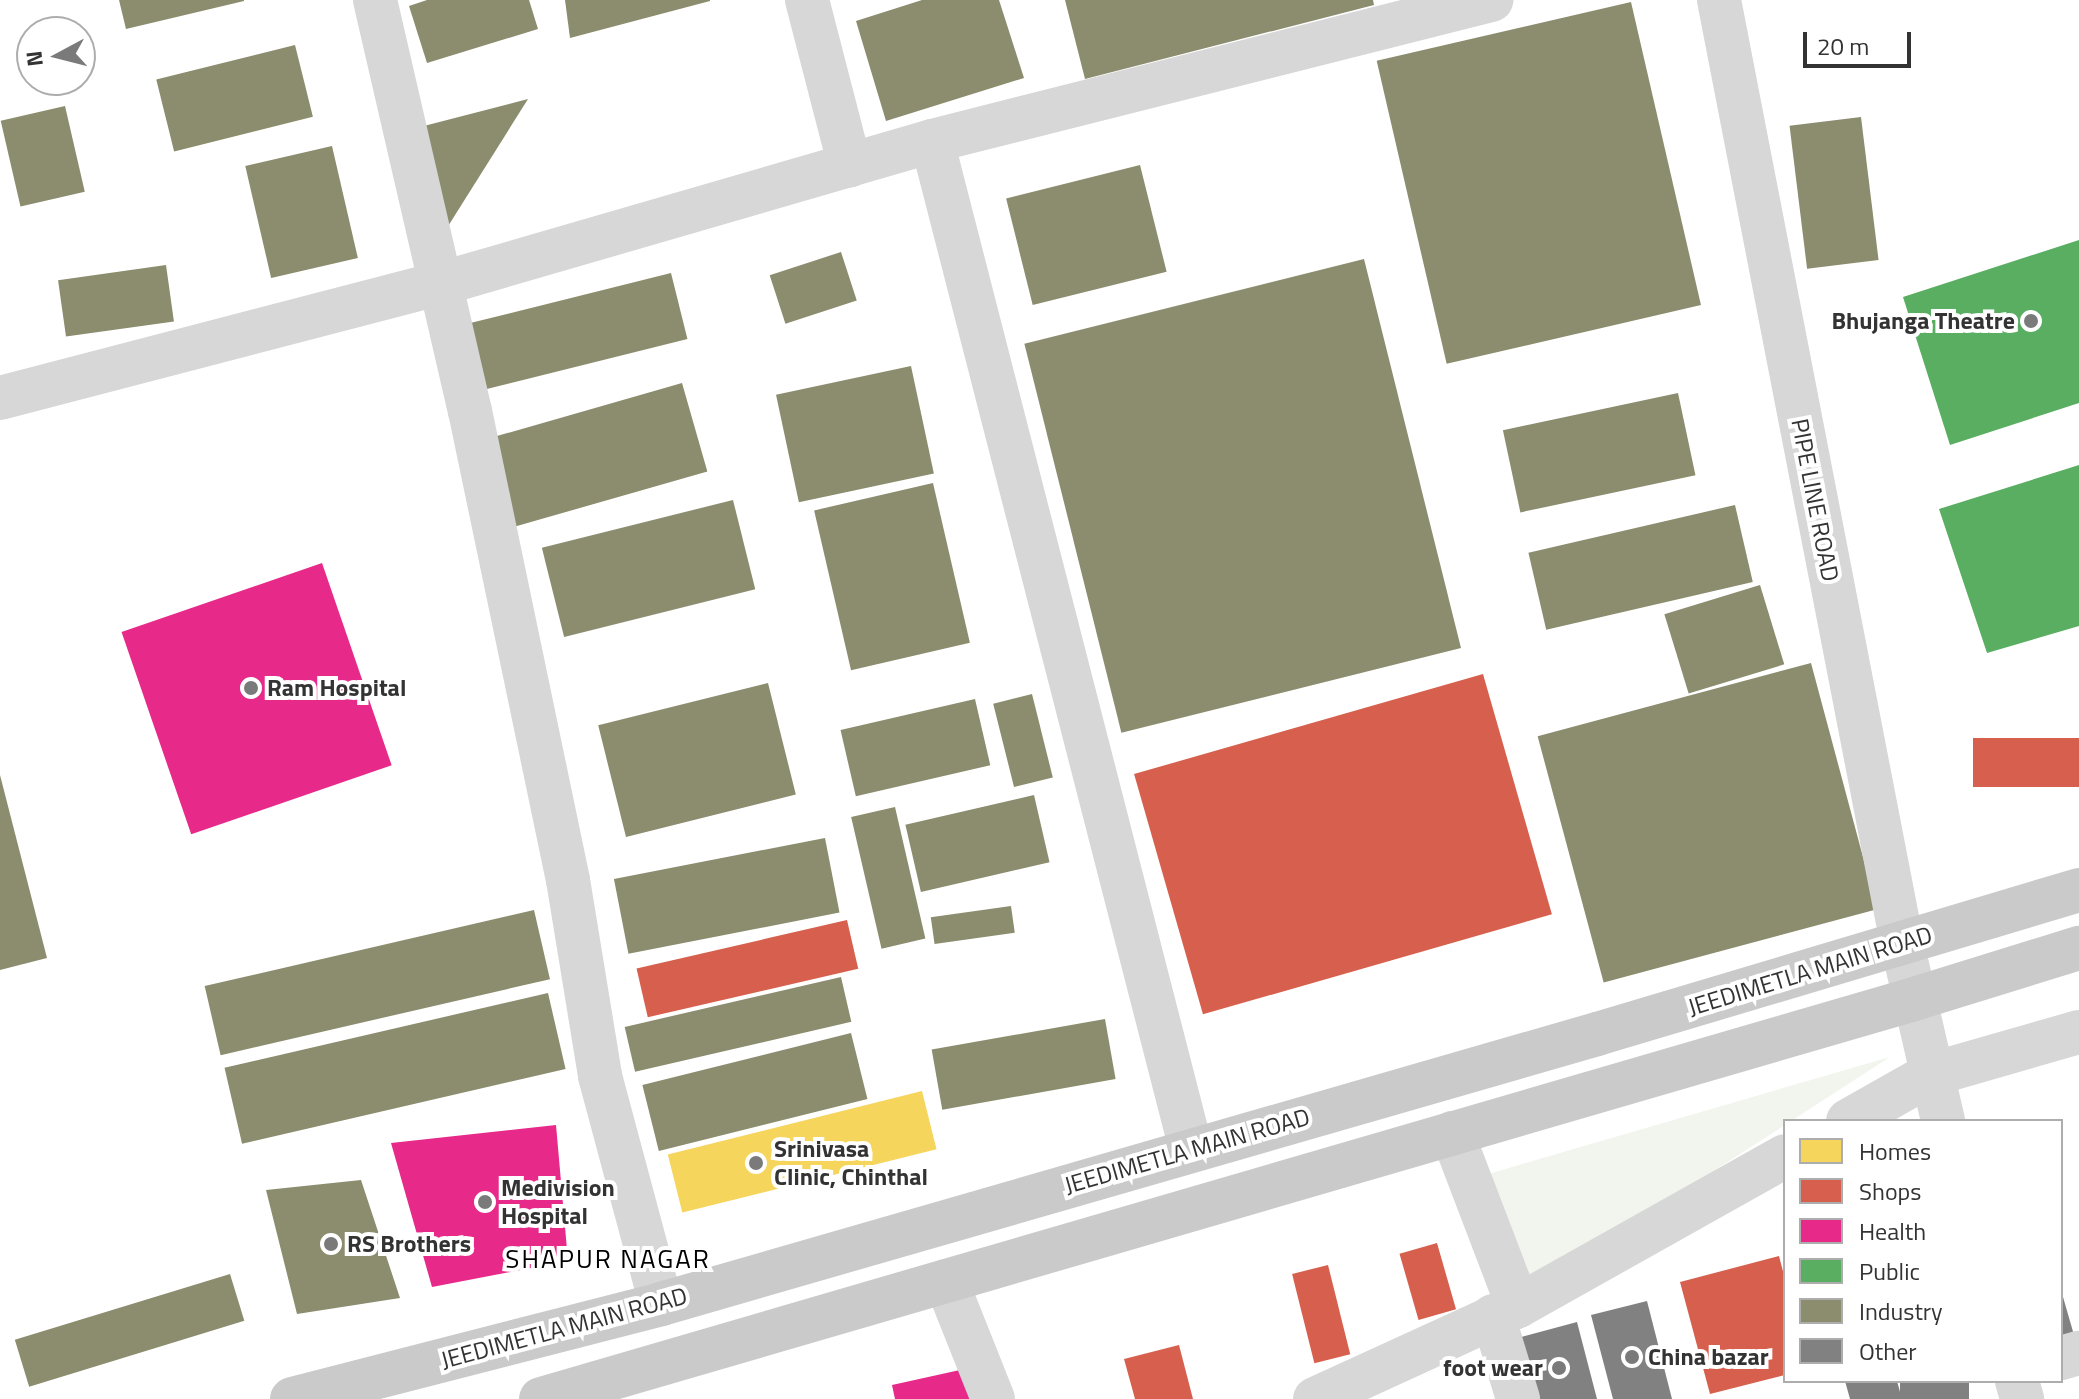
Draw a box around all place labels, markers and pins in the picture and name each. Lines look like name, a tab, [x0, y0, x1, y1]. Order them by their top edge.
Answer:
place label: Bhujanga Theatre	[1831, 307, 2015, 335]
marker: Bhujanga Theatre	[2022, 312, 2040, 330]
place label: Ram Hospital	[267, 674, 406, 702]
marker: Ram Hospital	[242, 679, 260, 697]
place label: Srinivasa Clinic, Chinthal	[774, 1135, 928, 1191]
marker: Srinivasa Clinic, Chinthal	[745, 1152, 767, 1174]
place label: Medivision Hospital	[501, 1174, 615, 1230]
marker: Medivision Hospital	[476, 1193, 494, 1211]
place label: RS Brothers	[347, 1230, 471, 1258]
marker: RS Brothers	[322, 1235, 340, 1253]
place label: China bazar	[1648, 1343, 1769, 1371]
marker: China bazar	[1623, 1348, 1641, 1366]
place label: foot wear	[1443, 1354, 1543, 1382]
marker: foot wear	[1550, 1359, 1568, 1377]

